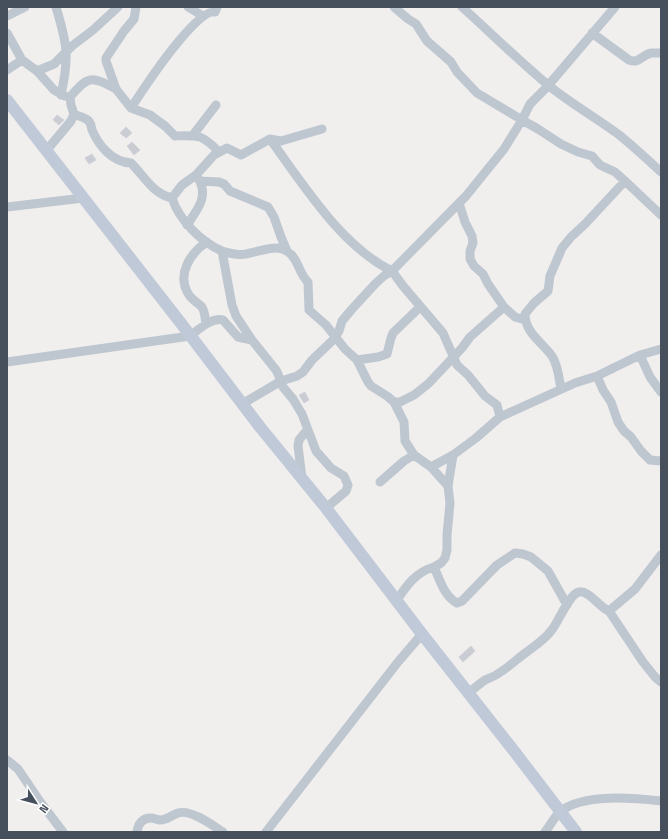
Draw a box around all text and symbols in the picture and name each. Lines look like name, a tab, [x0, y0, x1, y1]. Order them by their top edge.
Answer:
north arrow	[16, 783, 56, 823]
text: N	[36, 802, 52, 816]

